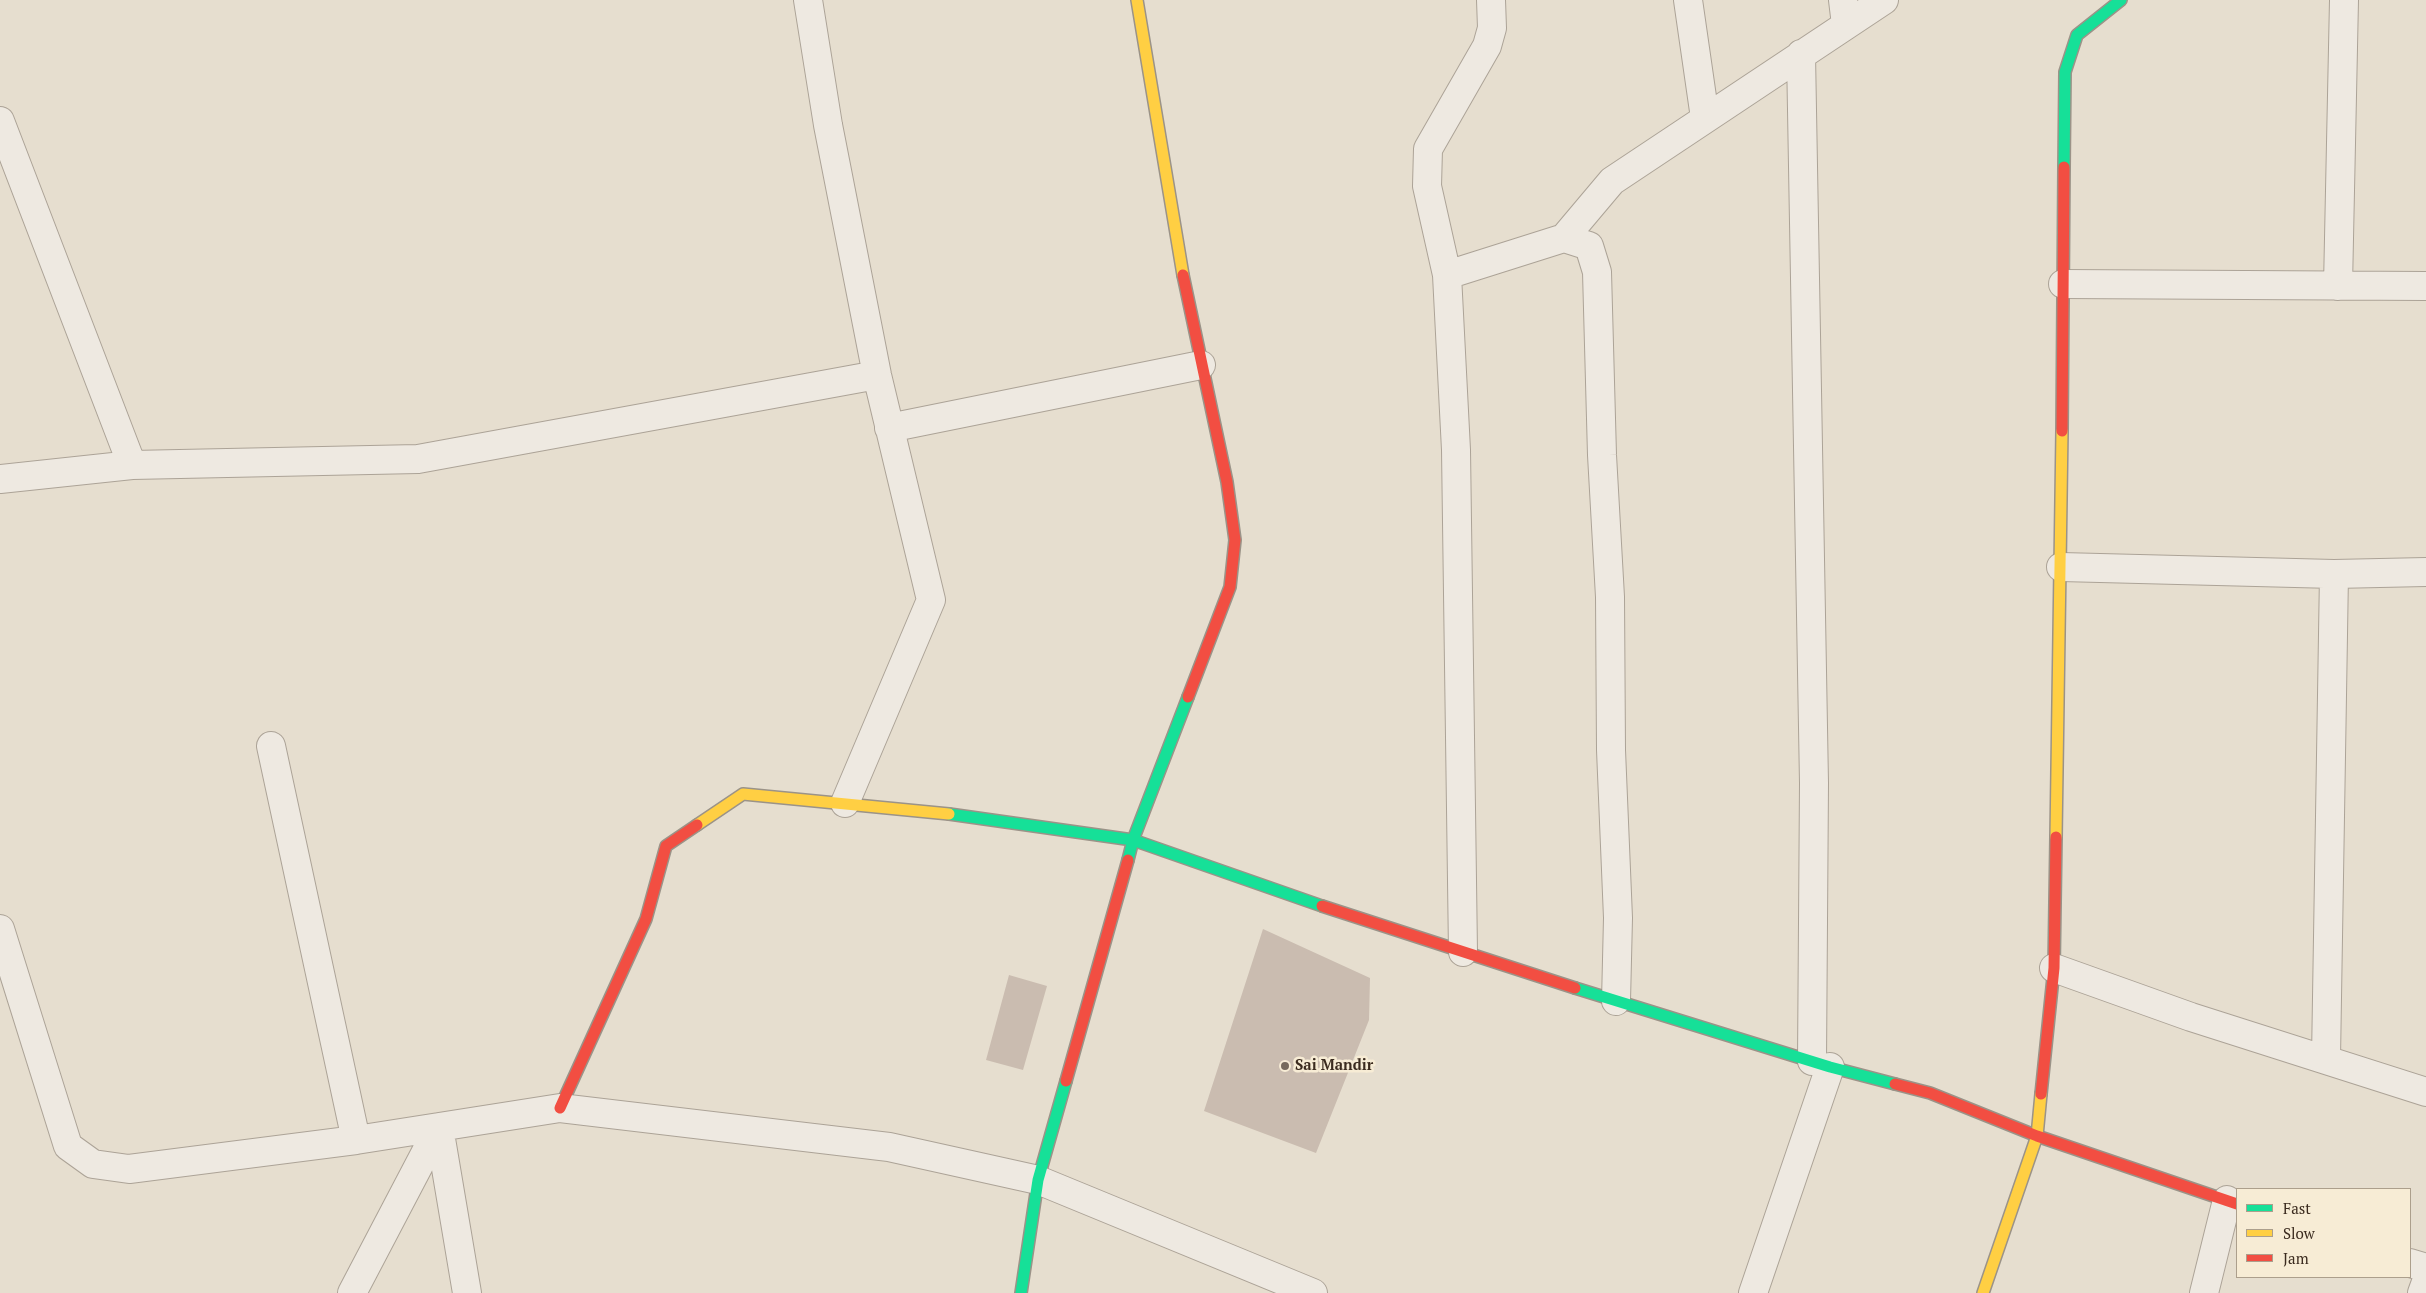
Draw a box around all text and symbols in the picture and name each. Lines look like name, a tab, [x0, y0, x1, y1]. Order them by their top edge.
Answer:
place label: Sai Mandir	[1295, 1057, 1373, 1075]
marker: Sai Mandir	[1279, 1060, 1291, 1072]
legend	[2236, 1188, 2411, 1278]
text: Fast	[2283, 1198, 2311, 1218]
text: Slow	[2283, 1223, 2315, 1243]
text: Jam	[2283, 1248, 2309, 1268]

